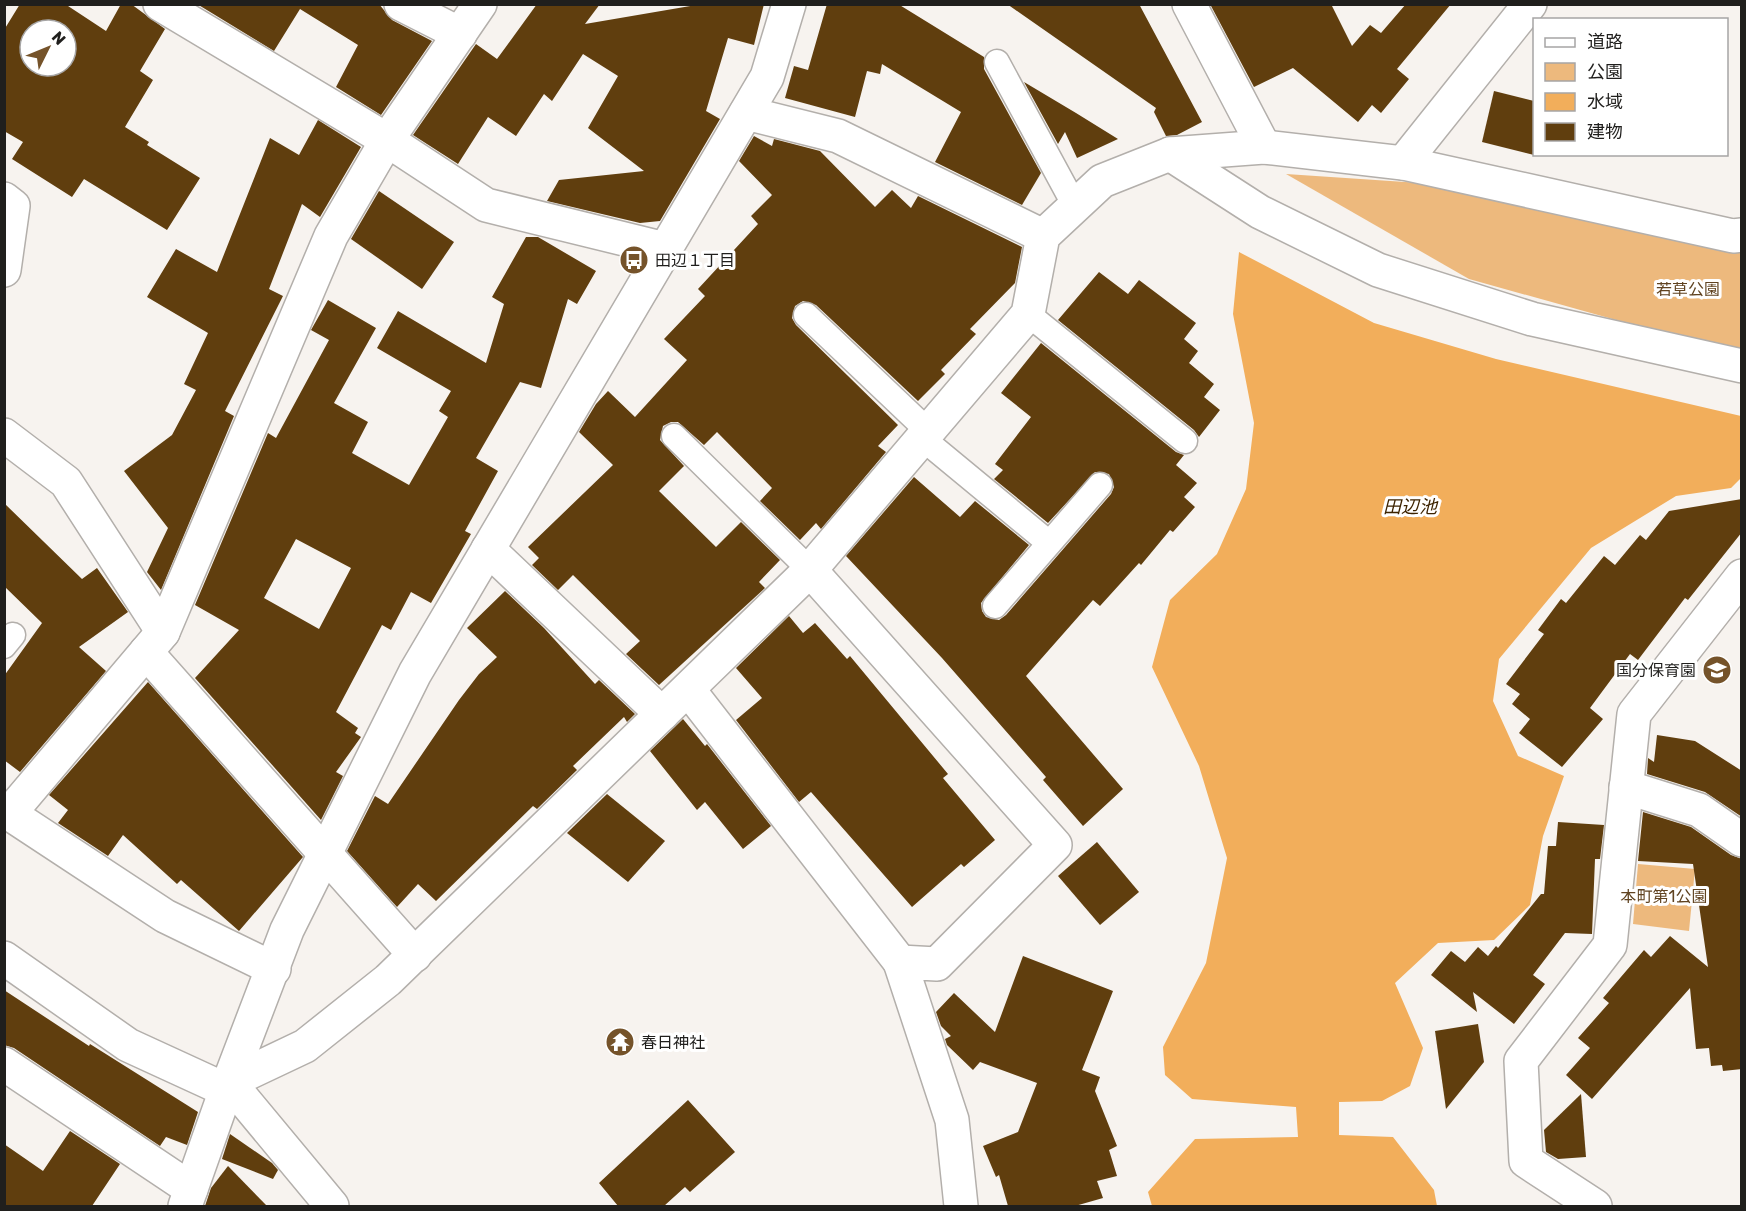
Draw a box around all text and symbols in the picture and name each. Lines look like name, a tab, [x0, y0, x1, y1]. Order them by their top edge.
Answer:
north arrow	[18, 18, 78, 78]
legend	[1533, 18, 1728, 156]
text: N	[48, 27, 69, 49]
text: 道路	[1587, 31, 1623, 53]
text: 公園	[1587, 61, 1623, 83]
text: 水域	[1587, 91, 1623, 113]
text: 建物	[1587, 121, 1623, 143]
bus stop icon: 田辺１丁目	[618, 244, 650, 276]
place label: 田辺１丁目	[655, 251, 735, 270]
park label: 若草公園	[1656, 280, 1720, 299]
water label: 田辺池	[1383, 496, 1439, 518]
school or university icon: 国分保育園	[1701, 654, 1733, 686]
place label: 国分保育園	[1616, 661, 1696, 680]
park label: 本町第1公園	[1621, 887, 1707, 906]
temple icon: 春日神社	[604, 1026, 636, 1058]
place label: 春日神社	[641, 1033, 705, 1052]

